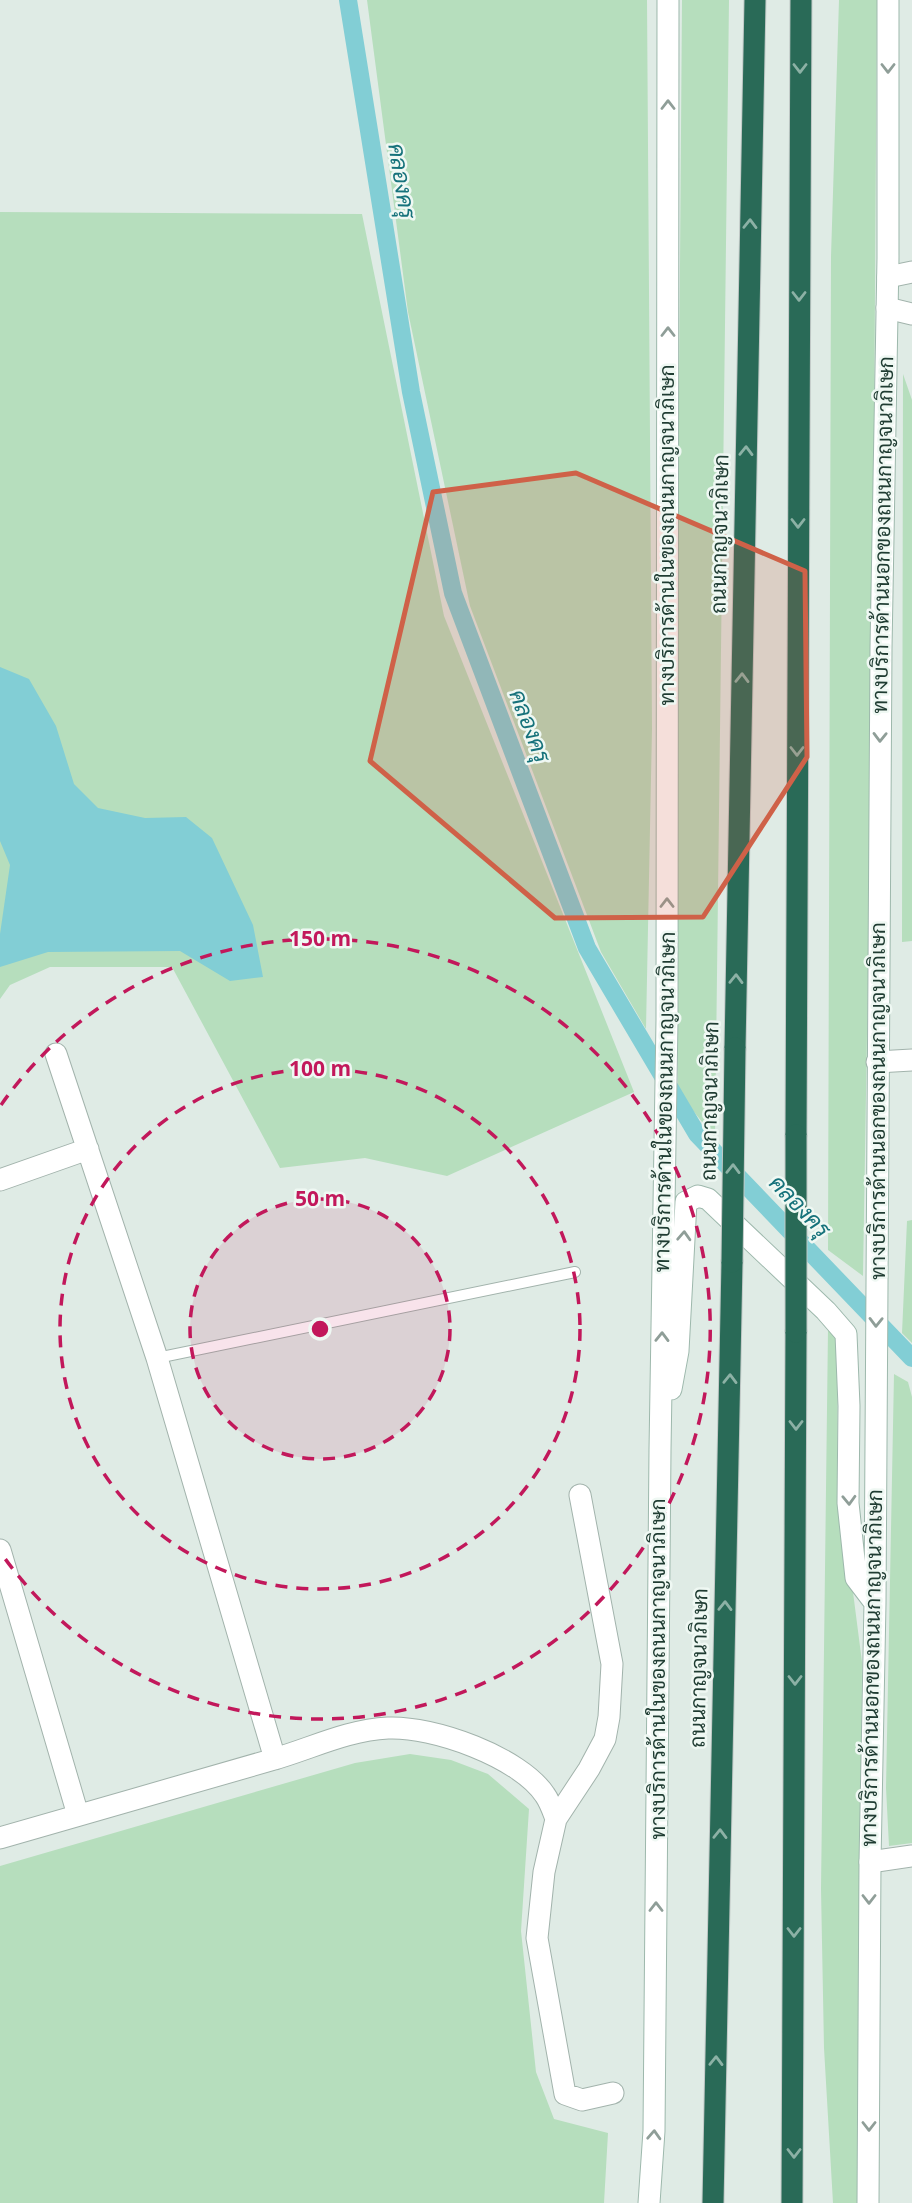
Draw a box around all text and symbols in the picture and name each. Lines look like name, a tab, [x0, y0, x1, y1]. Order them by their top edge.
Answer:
one-way arrow	[792, 63, 808, 74]
one-way arrow	[880, 63, 896, 74]
one-way arrow	[660, 99, 676, 110]
water label: คลองครุ	[380, 141, 425, 222]
one-way arrow	[743, 218, 758, 229]
one-way arrow	[791, 291, 807, 301]
one-way arrow	[660, 327, 676, 337]
street label: ทางบริการด้านนอกของถนนกาญจนาภิเษก	[865, 356, 899, 714]
street label: ทางบริการด้านในของถนนกาญจนาภิเษก	[652, 365, 680, 705]
one-way arrow	[738, 445, 754, 456]
street label: ถนนกาญจนาภิเษก	[704, 454, 734, 614]
one-way arrow	[790, 518, 806, 529]
one-way arrow	[734, 673, 749, 684]
water label: คลองครุ	[501, 684, 560, 768]
one-way arrow	[872, 732, 888, 742]
one-way arrow	[789, 746, 805, 756]
one-way arrow	[659, 897, 675, 908]
street label: ทางบริการด้านนอกของถนนกาญจนาภิเษก	[863, 922, 891, 1280]
text: 150 m	[289, 924, 351, 952]
street label: ทางบริการด้านในของถนนกาญจนาภิเษก	[647, 931, 681, 1273]
one-way arrow	[728, 974, 744, 984]
street label: ถนนกาญจนาภิเษก	[694, 1021, 724, 1181]
text: 100 m	[289, 1054, 351, 1082]
one-way arrow	[725, 1163, 741, 1174]
water label: คลองครุ	[762, 1167, 839, 1245]
text: 50 m	[295, 1184, 345, 1212]
one-way arrow	[677, 1230, 692, 1241]
centre of rings	[308, 1317, 332, 1341]
one-way arrow	[869, 1317, 884, 1328]
one-way arrow	[654, 1331, 670, 1342]
one-way arrow	[722, 1373, 738, 1384]
one-way arrow	[788, 1420, 804, 1430]
street label: ทางบริการด้านนอกของถนนกาญจนาภิเษก	[854, 1489, 888, 1847]
one-way arrow	[841, 1494, 856, 1505]
street label: ทางบริการด้านในของถนนกาญจนาภิเษก	[643, 1499, 671, 1839]
street label: ถนนกาญจนาภิเษก	[683, 1588, 713, 1748]
one-way arrow	[718, 1601, 733, 1612]
one-way arrow	[787, 1675, 803, 1686]
one-way arrow	[713, 1828, 728, 1839]
one-way arrow	[861, 1894, 877, 1904]
one-way arrow	[648, 1902, 664, 1912]
one-way arrow	[786, 1927, 802, 1938]
one-way arrow	[708, 2056, 723, 2067]
one-way arrow	[861, 2121, 876, 2132]
one-way arrow	[646, 2129, 661, 2140]
one-way arrow	[786, 2148, 802, 2158]

